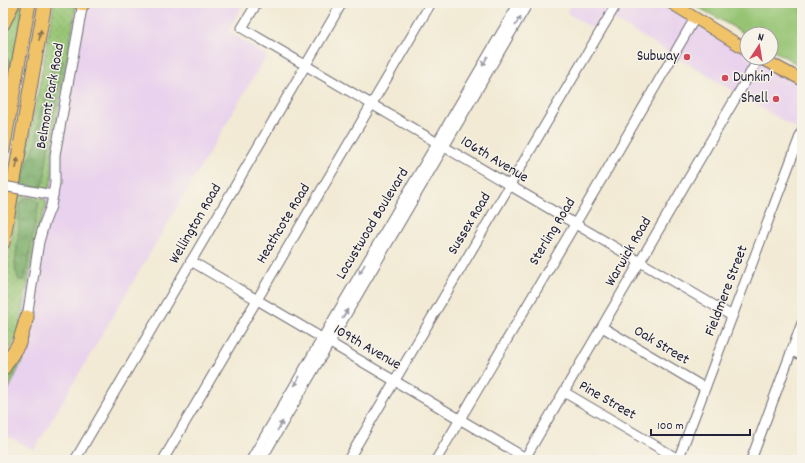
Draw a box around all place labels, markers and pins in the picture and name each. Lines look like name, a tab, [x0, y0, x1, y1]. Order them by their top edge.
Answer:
place label: Subway	[637, 46, 680, 68]
marker: Subway	[682, 52, 692, 62]
place label: Dunkin'	[733, 67, 773, 89]
marker: Dunkin'	[720, 73, 730, 83]
place label: Shell	[741, 88, 768, 110]
marker: Shell	[771, 94, 781, 104]

